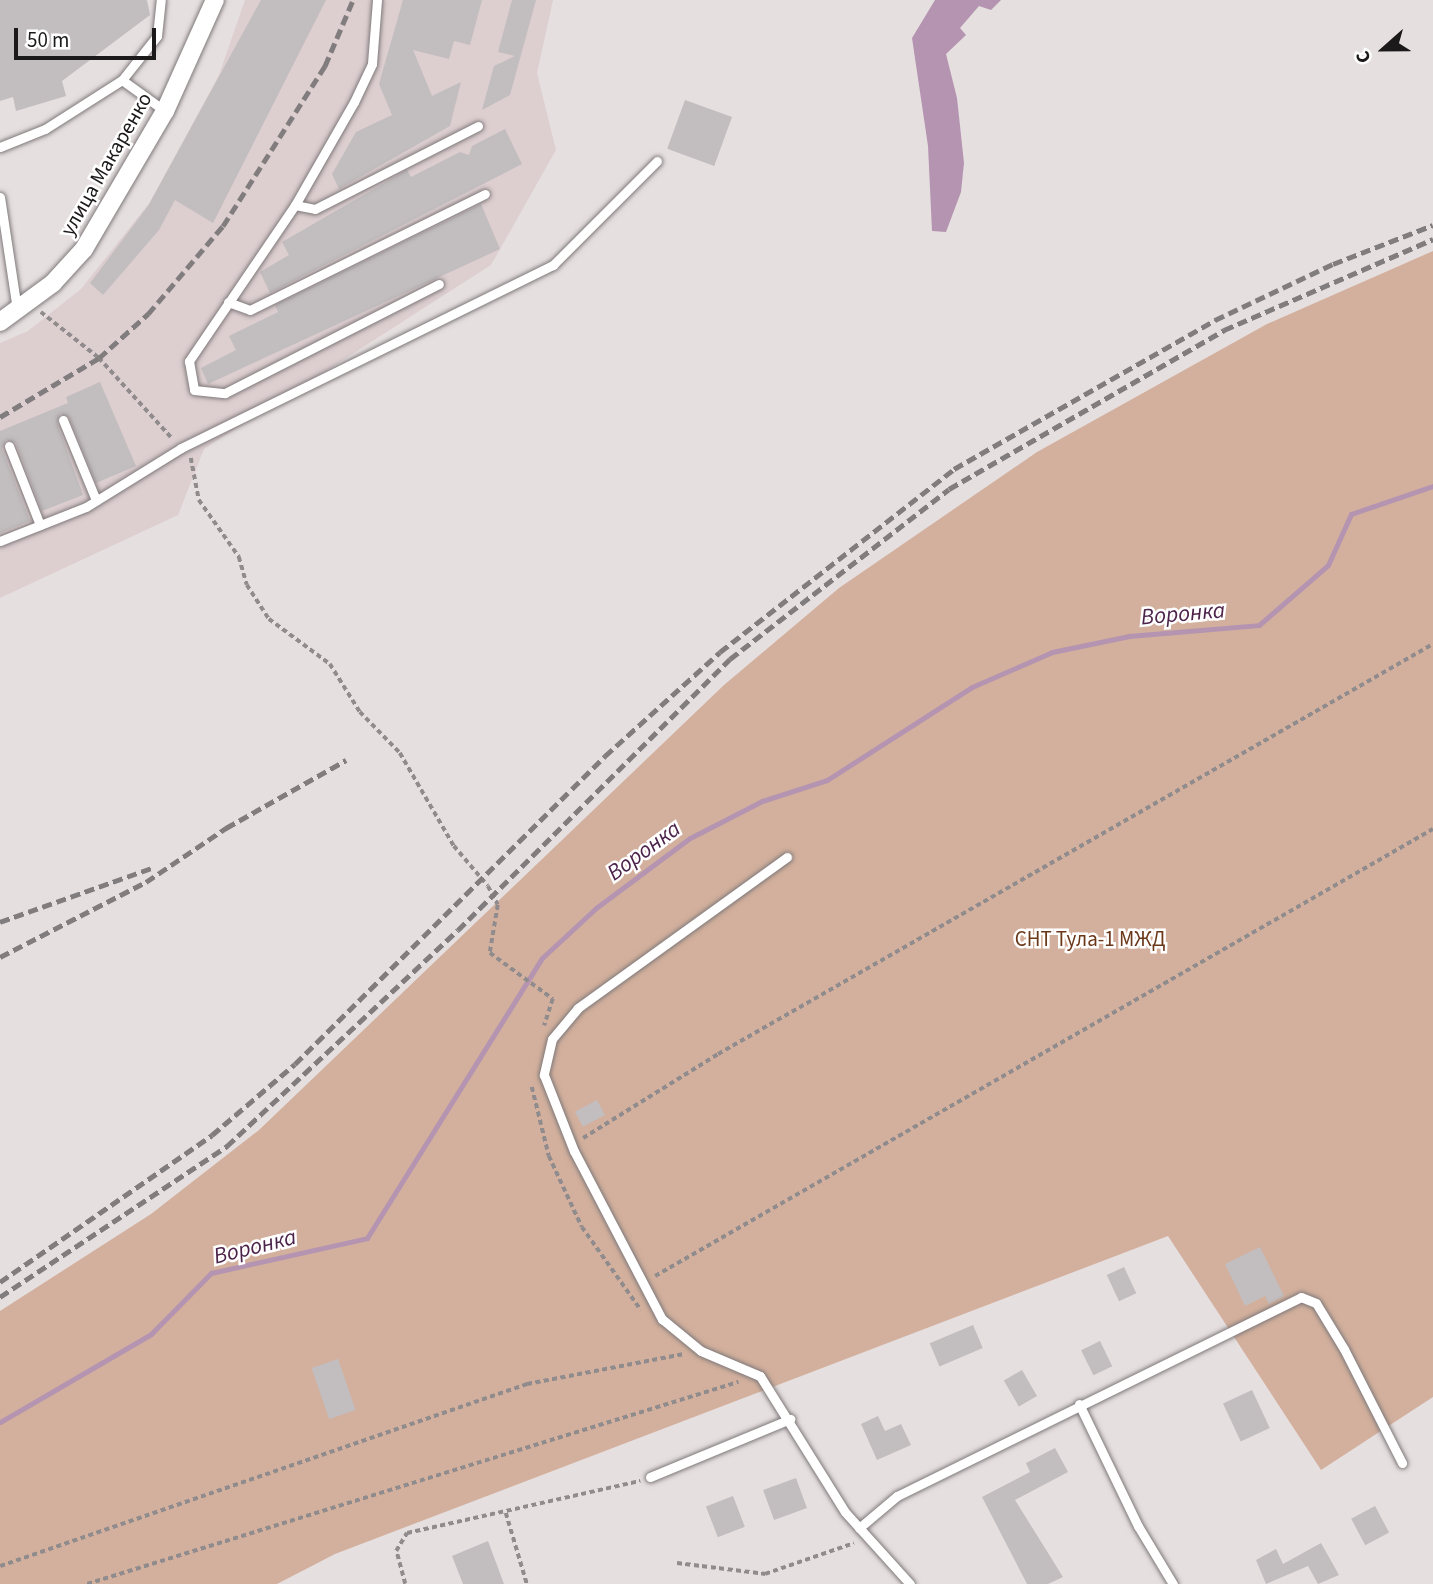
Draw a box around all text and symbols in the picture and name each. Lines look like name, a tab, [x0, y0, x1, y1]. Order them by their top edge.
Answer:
scale bar	[18, 14, 159, 58]
north arrow	[1349, 14, 1419, 84]
text: 50 m	[27, 25, 69, 55]
text: С	[1349, 47, 1379, 67]
street label: улица Макаренко	[55, 88, 157, 240]
water label: Воронка	[1140, 597, 1226, 631]
water label: Воронка	[602, 815, 686, 887]
park label: СНТ Тула-1 МЖД	[1015, 926, 1165, 952]
water label: Воронка	[211, 1223, 299, 1271]

